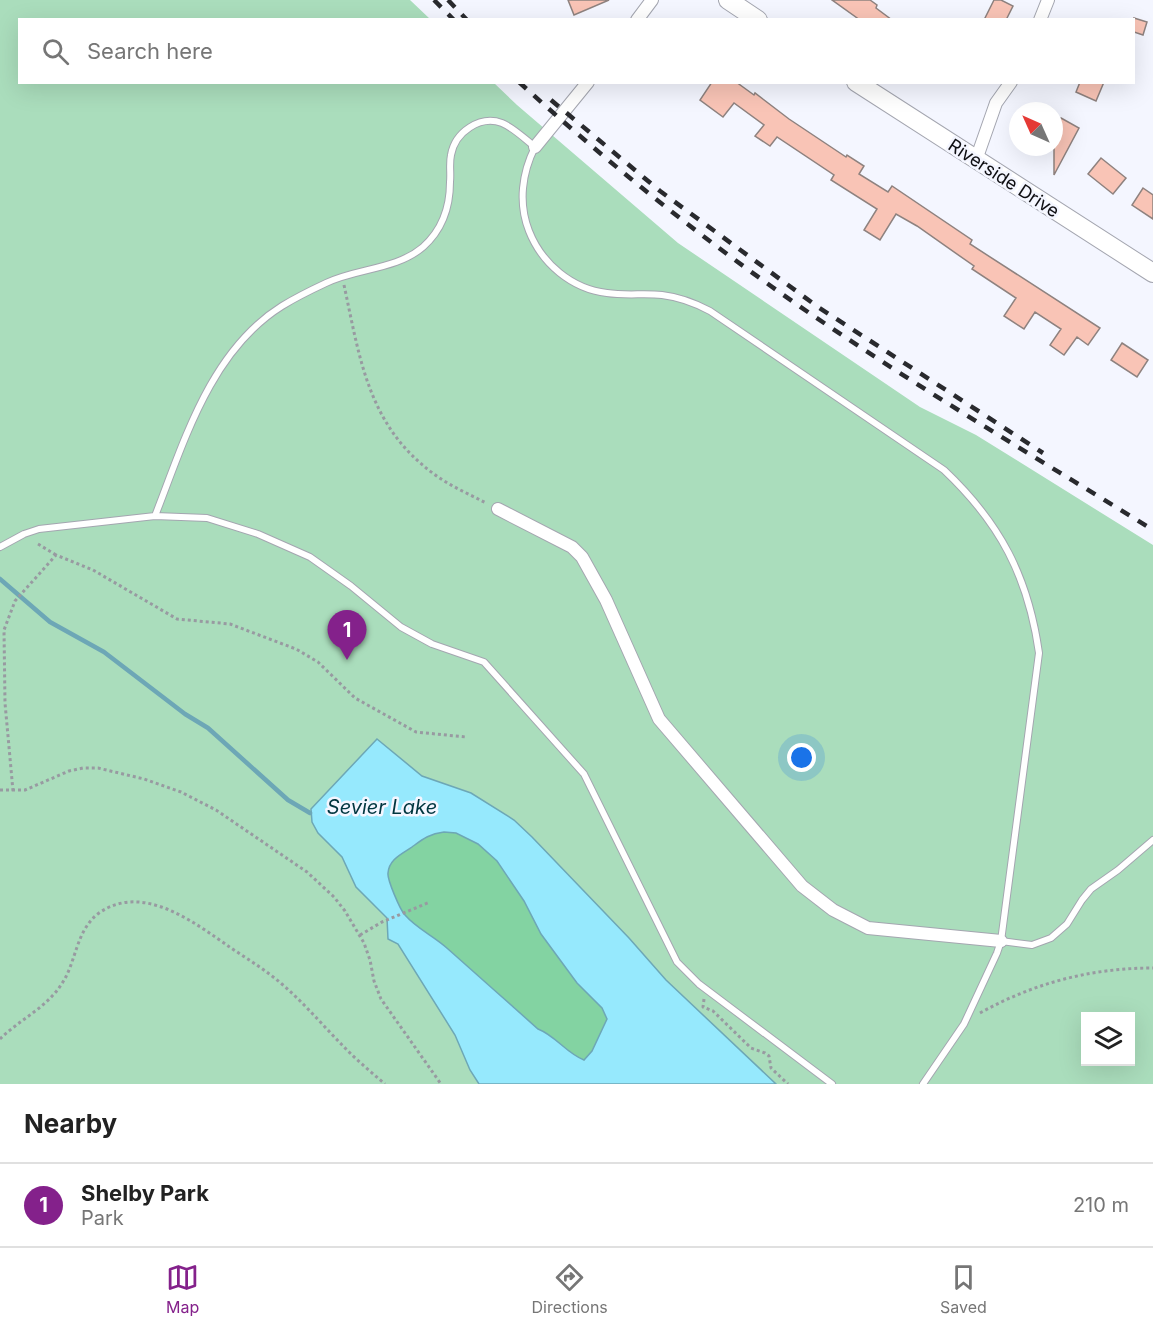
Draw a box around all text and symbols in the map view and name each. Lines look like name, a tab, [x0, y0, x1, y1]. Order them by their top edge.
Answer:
search box	[18, 18, 1135, 84]
icon: search	[39, 35, 72, 68]
text: Search here	[87, 38, 213, 64]
north arrow	[1009, 102, 1063, 156]
street label: Riverside Drive	[945, 134, 1063, 222]
pin: 1	[328, 610, 366, 660]
your location	[787, 743, 816, 772]
water label: Sevier Lake	[327, 795, 437, 819]
map controls	[1081, 1012, 1135, 1066]
button: layers	[1081, 1012, 1135, 1066]
text: Nearby	[24, 1108, 117, 1139]
text: Shelby Park	[81, 1180, 209, 1206]
text: 1	[39, 1193, 48, 1217]
text: 210 m	[1073, 1193, 1129, 1217]
text: Park	[81, 1206, 124, 1230]
tab: Map	[166, 1261, 199, 1317]
tab: Directions	[532, 1261, 608, 1317]
tab: Saved	[940, 1261, 987, 1317]

